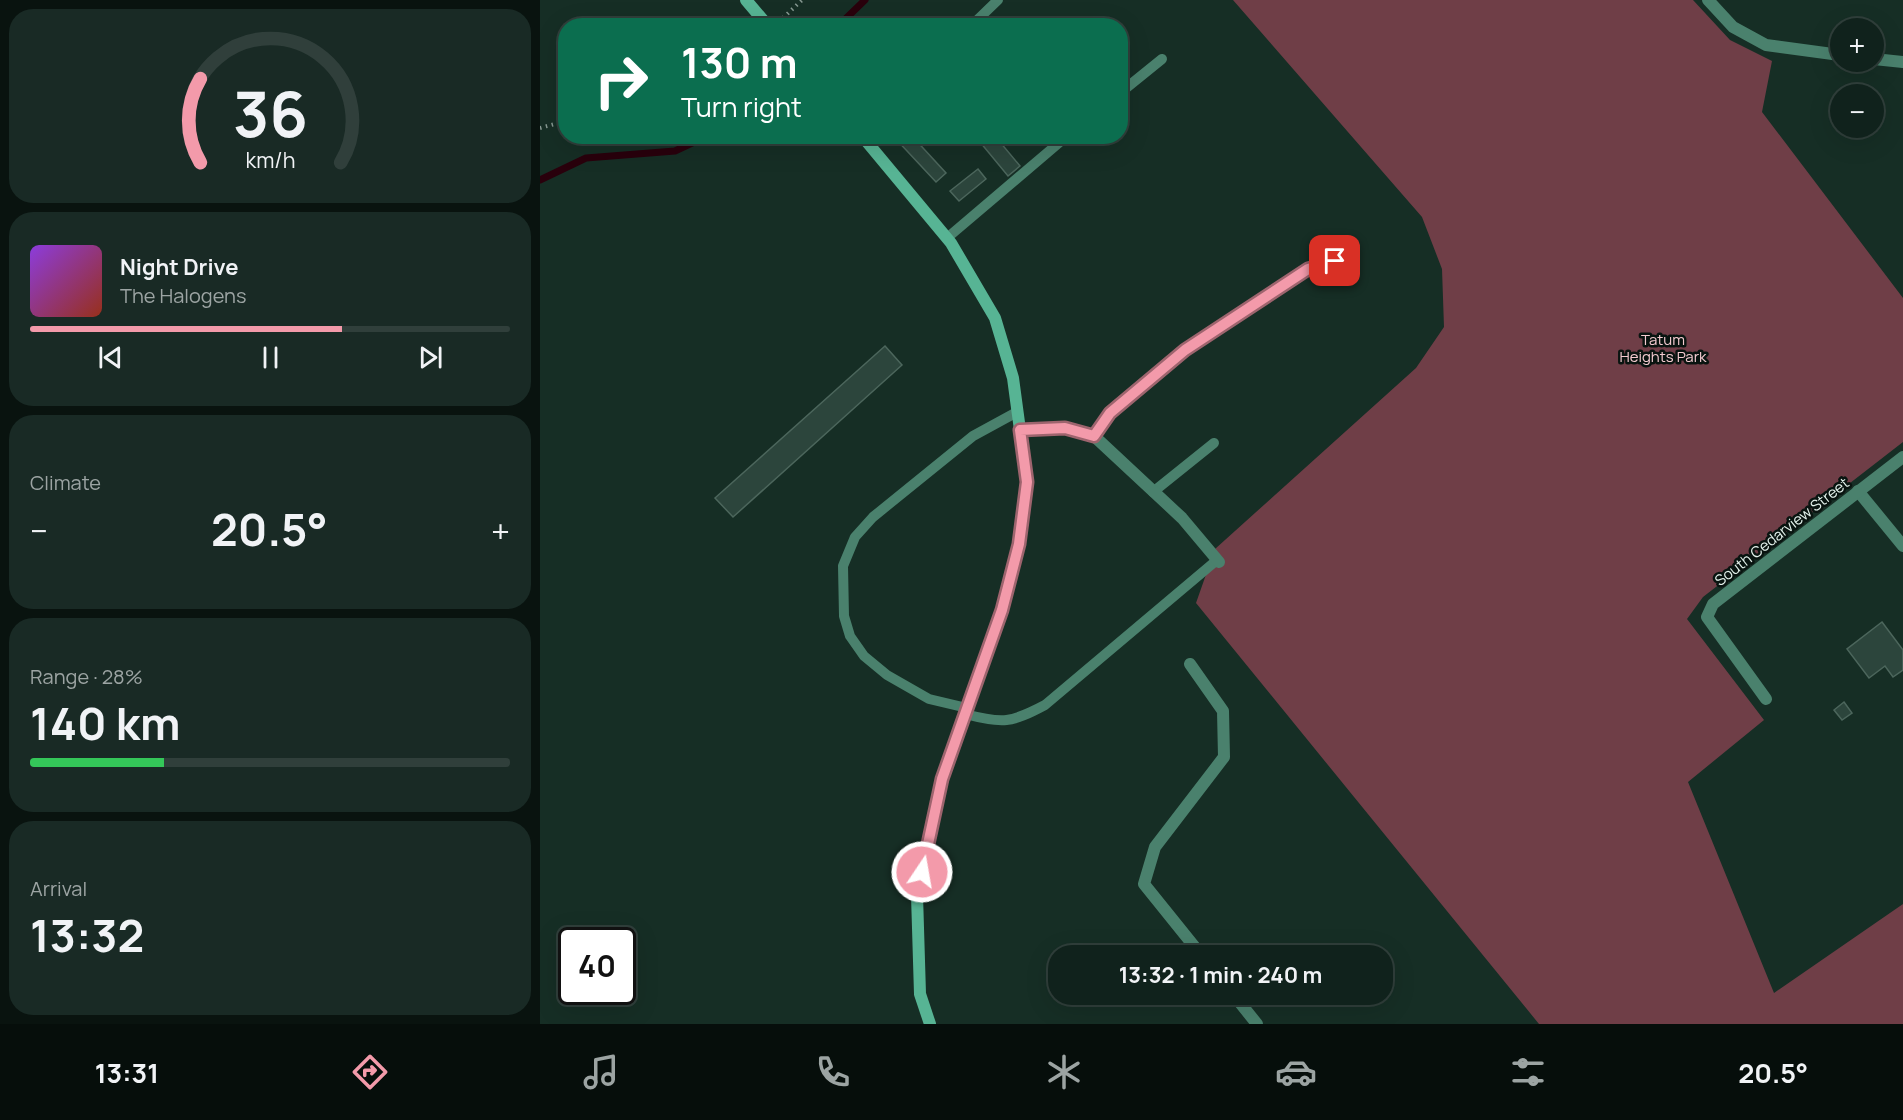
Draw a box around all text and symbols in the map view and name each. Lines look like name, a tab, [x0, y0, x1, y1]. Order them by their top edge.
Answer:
map controls	[1830, 18, 1884, 138]
button: +	[1830, 18, 1884, 72]
text: 130 m	[681, 33, 798, 91]
icon: right	[582, 42, 660, 120]
text: 36	[232, 70, 308, 156]
button: −	[1830, 84, 1884, 138]
text: Turn right	[681, 88, 802, 125]
text: km/h	[245, 145, 295, 174]
pin	[1309, 235, 1360, 286]
icon: arrive	[1318, 244, 1351, 277]
text: Night Drive	[120, 252, 239, 282]
text: The Halogens	[120, 282, 246, 309]
park label: Tatum Heights Park	[1619, 329, 1707, 367]
icon: previous	[94, 341, 127, 374]
icon: pause	[254, 341, 287, 374]
icon: next	[414, 341, 447, 374]
text: Climate	[30, 469, 101, 496]
street label: South Cedarview Street	[1710, 472, 1853, 591]
text: 20.5°	[211, 498, 328, 560]
text: −	[30, 508, 48, 553]
text: +	[491, 508, 510, 553]
text: Range · 28%	[30, 663, 143, 690]
text: 140 km	[30, 692, 180, 754]
position arrow	[890, 840, 954, 904]
text: Arrival	[30, 875, 87, 902]
text: 13:32	[30, 904, 144, 966]
speed limit sign: 40	[558, 927, 636, 1005]
text: 13:32 · 1 min · 240 m	[1119, 960, 1322, 990]
icon: directions	[349, 1051, 391, 1093]
icon: music	[580, 1051, 622, 1093]
icon: phone	[812, 1051, 854, 1093]
icon: climate	[1043, 1051, 1085, 1093]
icon: car	[1275, 1051, 1317, 1093]
icon: filters	[1507, 1051, 1549, 1093]
text: 13:31	[95, 1054, 159, 1091]
text: 20.5°	[1738, 1054, 1808, 1091]

